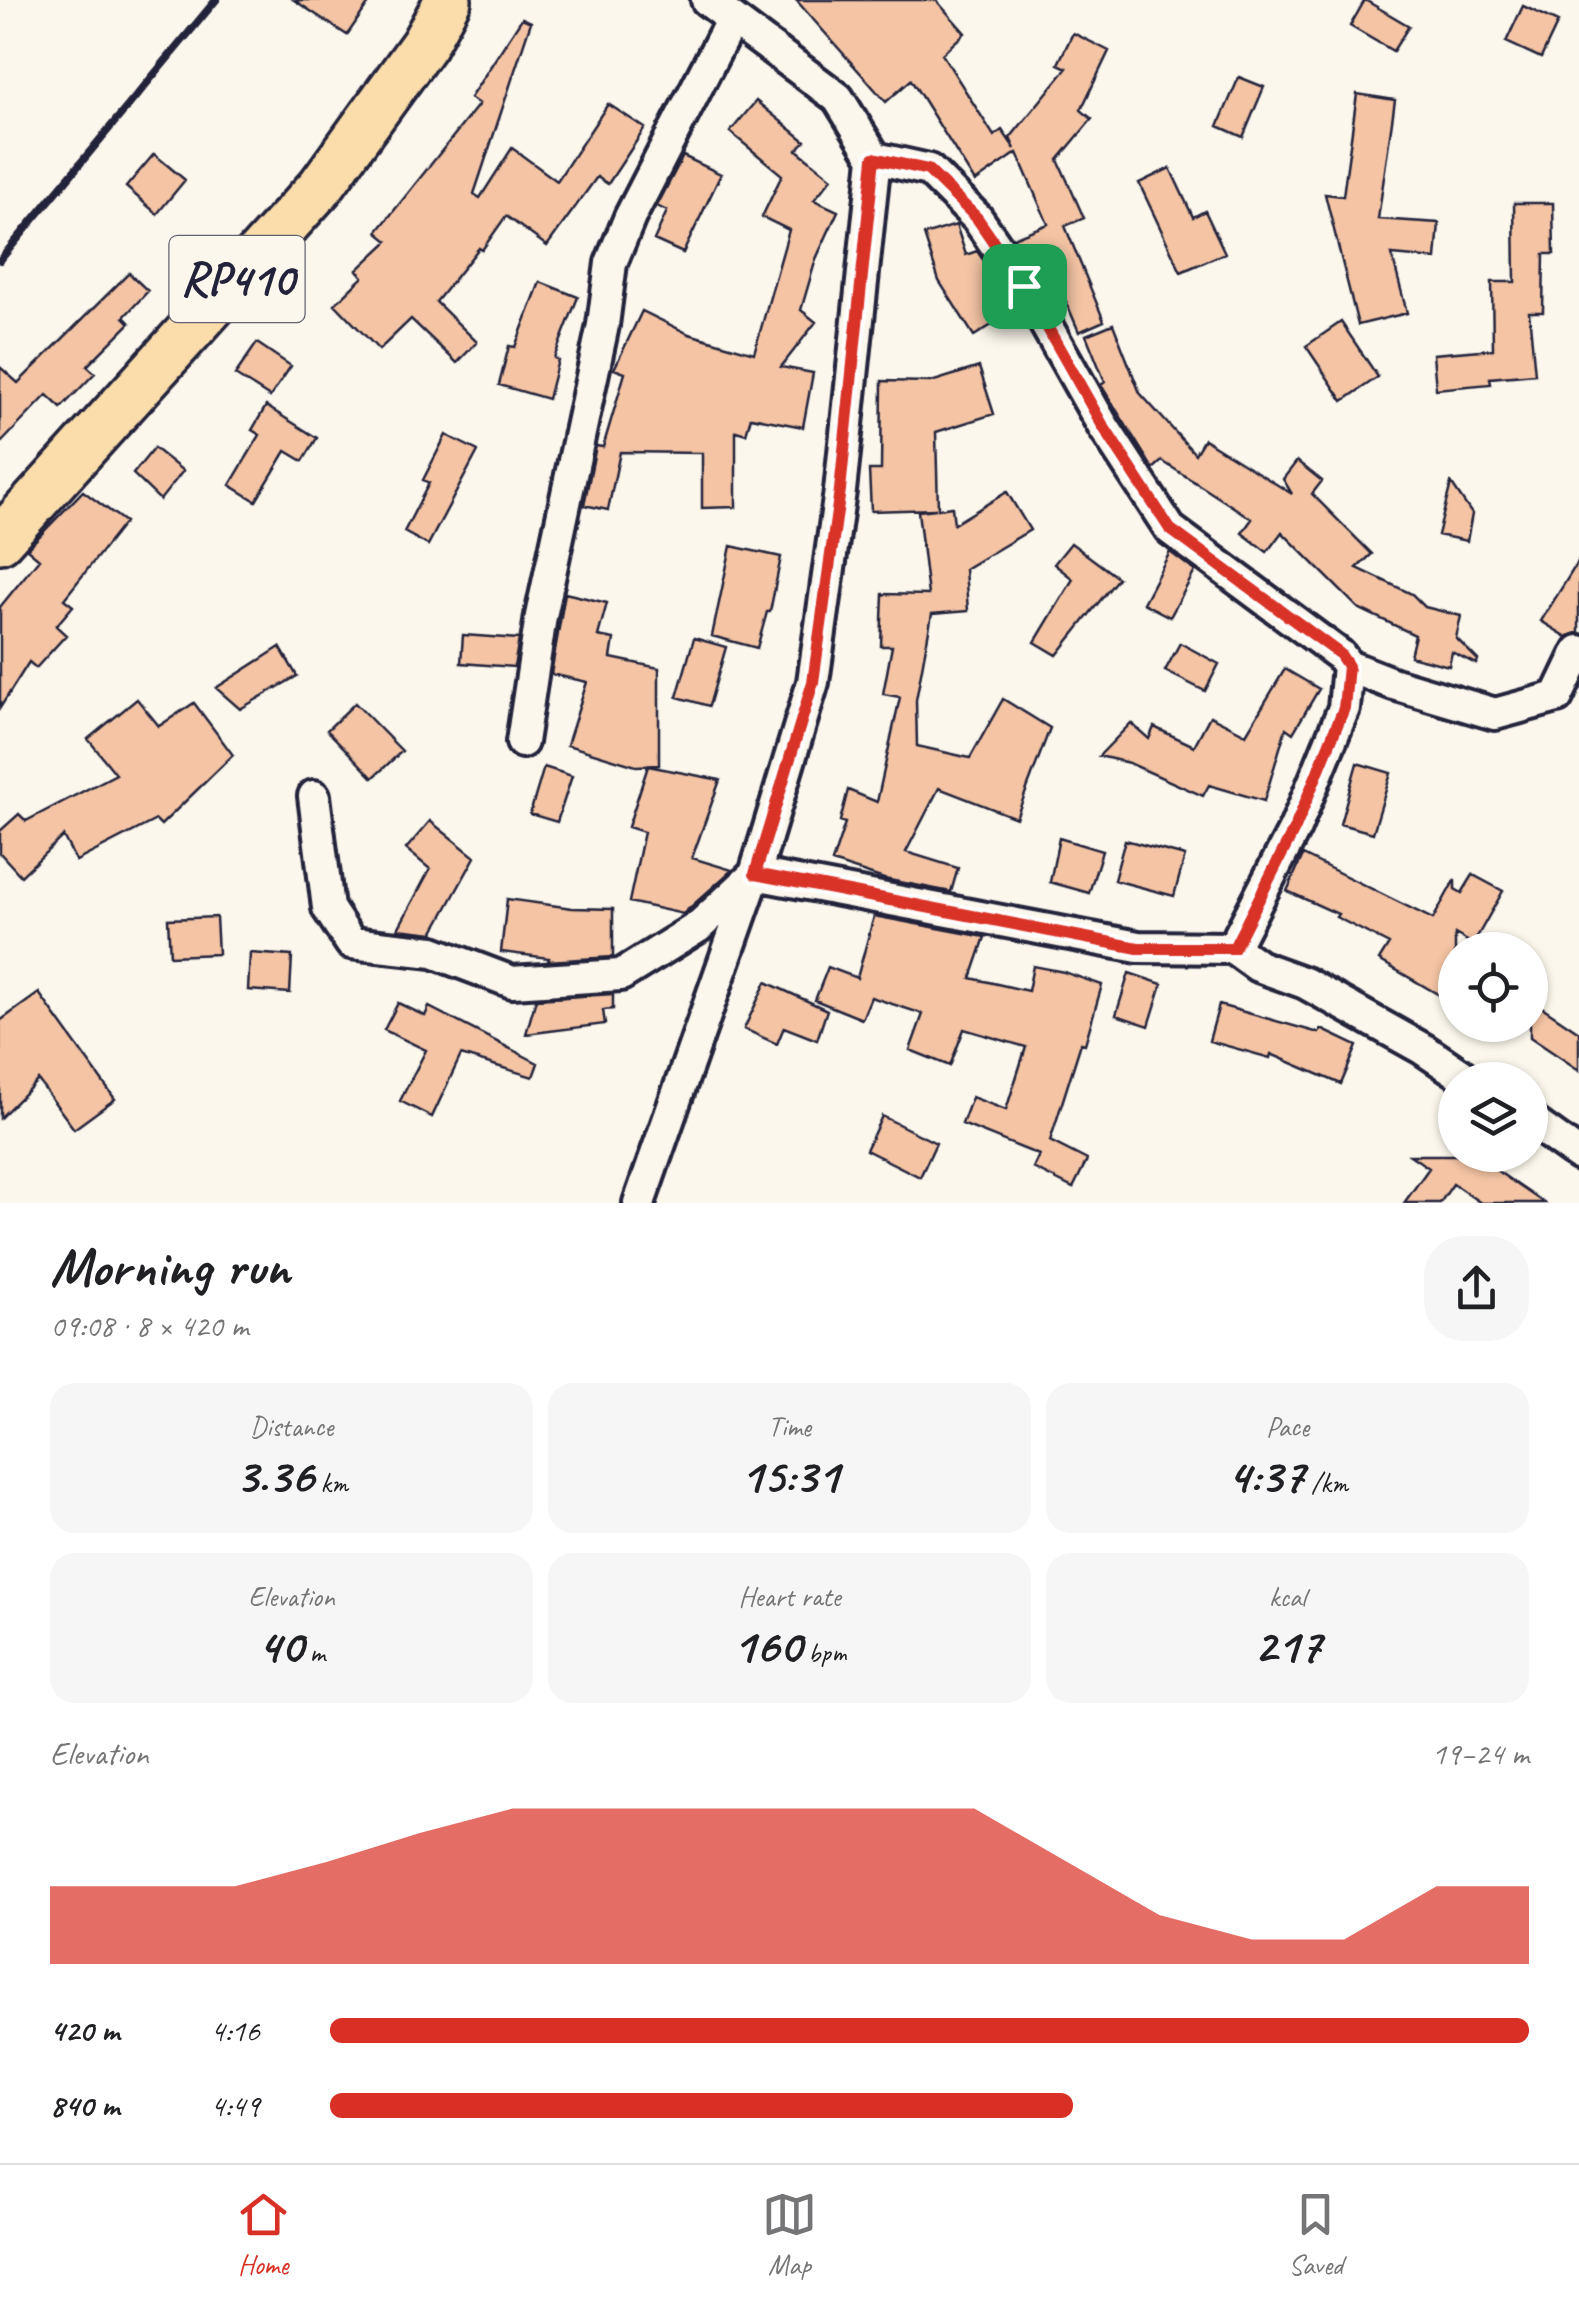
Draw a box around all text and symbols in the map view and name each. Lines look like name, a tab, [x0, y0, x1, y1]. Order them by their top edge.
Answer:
road number: RP410	[170, 236, 304, 322]
pin	[982, 244, 1067, 329]
icon: arrive	[997, 259, 1052, 314]
map controls	[1438, 932, 1548, 1172]
button: locate	[1438, 932, 1548, 1042]
button: layers	[1438, 1062, 1548, 1172]
text: Morning run	[50, 1232, 290, 1302]
button: share	[1424, 1236, 1529, 1341]
text: 09:08 · 8 × 420 m	[50, 1305, 248, 1346]
text: Distance	[250, 1409, 333, 1444]
text: Time	[768, 1409, 811, 1444]
text: Pace	[1266, 1409, 1309, 1444]
text: 3.36	[235, 1444, 314, 1507]
text: 15:31	[740, 1444, 839, 1507]
text: 4:37	[1227, 1444, 1304, 1507]
text: km	[314, 1465, 348, 1500]
text: /km	[1304, 1465, 1348, 1500]
text: Elevation	[248, 1579, 335, 1614]
text: Heart rate	[738, 1579, 841, 1614]
text: kcal	[1269, 1579, 1306, 1614]
text: 40	[258, 1614, 303, 1677]
text: 160	[733, 1614, 801, 1677]
text: 217	[1254, 1614, 1321, 1677]
text: m	[303, 1635, 325, 1670]
text: bpm	[801, 1635, 846, 1670]
text: Elevation	[50, 1733, 148, 1774]
text: 19–24 m	[1431, 1733, 1529, 1774]
text: 420 m	[50, 2010, 119, 2051]
text: 4:16	[210, 2010, 260, 2051]
text: 840 m	[50, 2085, 119, 2126]
text: 4:49	[210, 2085, 260, 2126]
tab: Home	[236, 2187, 291, 2282]
tab: Map	[762, 2187, 817, 2282]
tab: Saved	[1288, 2187, 1343, 2282]

